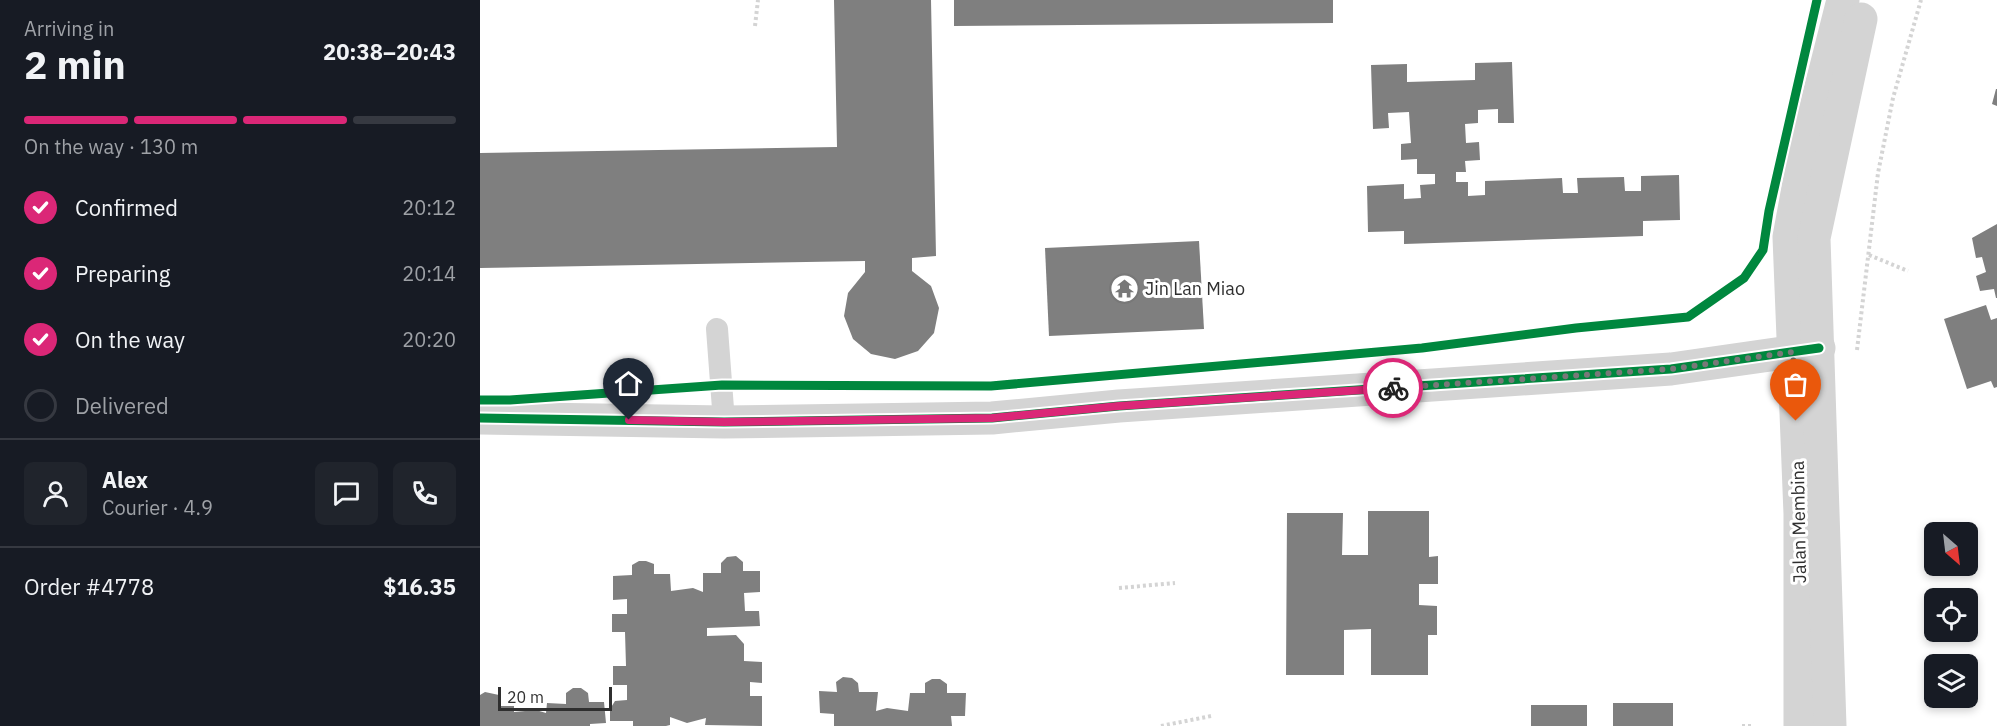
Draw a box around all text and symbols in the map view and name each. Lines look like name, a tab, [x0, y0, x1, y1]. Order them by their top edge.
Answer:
text: Arriving in	[24, 15, 114, 42]
text: 20:38–20:43	[323, 37, 456, 66]
text: 2 min	[24, 39, 126, 90]
text: On the way · 130 m	[24, 133, 198, 160]
icon: check	[24, 191, 57, 224]
text: Confirmed	[75, 193, 178, 222]
text: 20:12	[402, 194, 456, 221]
icon: check	[24, 257, 57, 290]
text: Preparing	[75, 259, 170, 288]
text: 20:14	[402, 260, 456, 287]
temple icon: Jin Lan Miao	[1108, 273, 1140, 305]
place label: Jin Lan Miao	[1145, 277, 1245, 300]
icon: check	[24, 323, 57, 356]
text: On the way	[75, 325, 185, 354]
text: 20:20	[402, 326, 456, 353]
pin	[603, 358, 654, 420]
courier	[1363, 358, 1423, 418]
pin	[1770, 359, 1821, 421]
icon: home	[612, 367, 645, 400]
icon: bag	[1779, 368, 1812, 401]
icon: bike	[1377, 372, 1410, 405]
text: Delivered	[75, 391, 169, 420]
street label: Jalan Membina	[1786, 460, 1811, 584]
button: person	[24, 462, 87, 525]
button: chat	[315, 462, 378, 525]
button: phone	[393, 462, 456, 525]
text: Alex	[102, 465, 148, 494]
text: Courier · 4.9	[102, 494, 213, 521]
north arrow	[1924, 522, 1978, 576]
map controls	[1924, 522, 1978, 708]
text: Order #4778	[24, 572, 154, 601]
text: $16.35	[383, 572, 456, 601]
button: locate	[1924, 588, 1978, 642]
button: layers	[1924, 654, 1978, 708]
scale bar	[498, 684, 612, 712]
text: 20 m	[507, 687, 544, 707]

